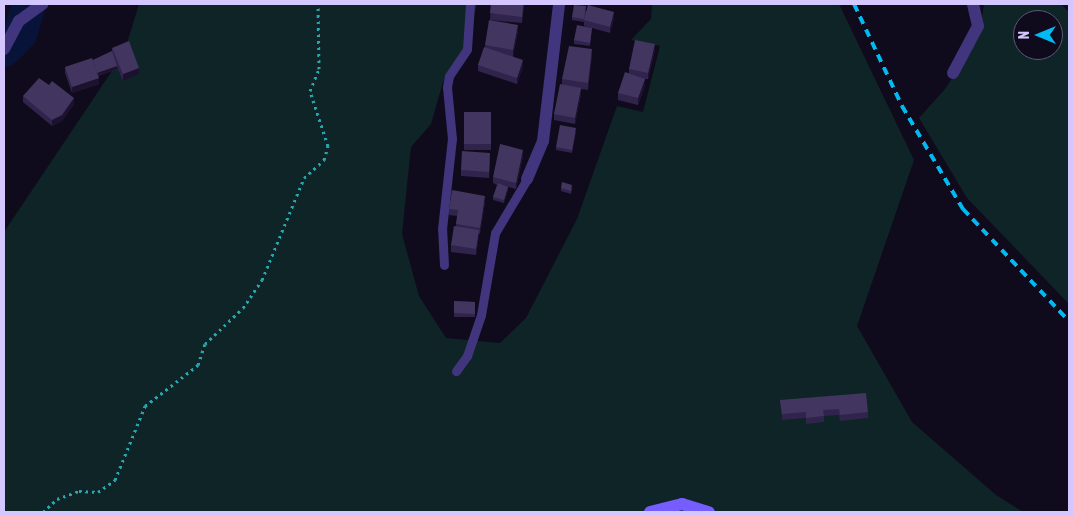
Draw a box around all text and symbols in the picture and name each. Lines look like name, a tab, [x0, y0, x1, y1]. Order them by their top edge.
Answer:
north arrow	[1013, 10, 1063, 60]
text: N	[1016, 31, 1032, 39]

